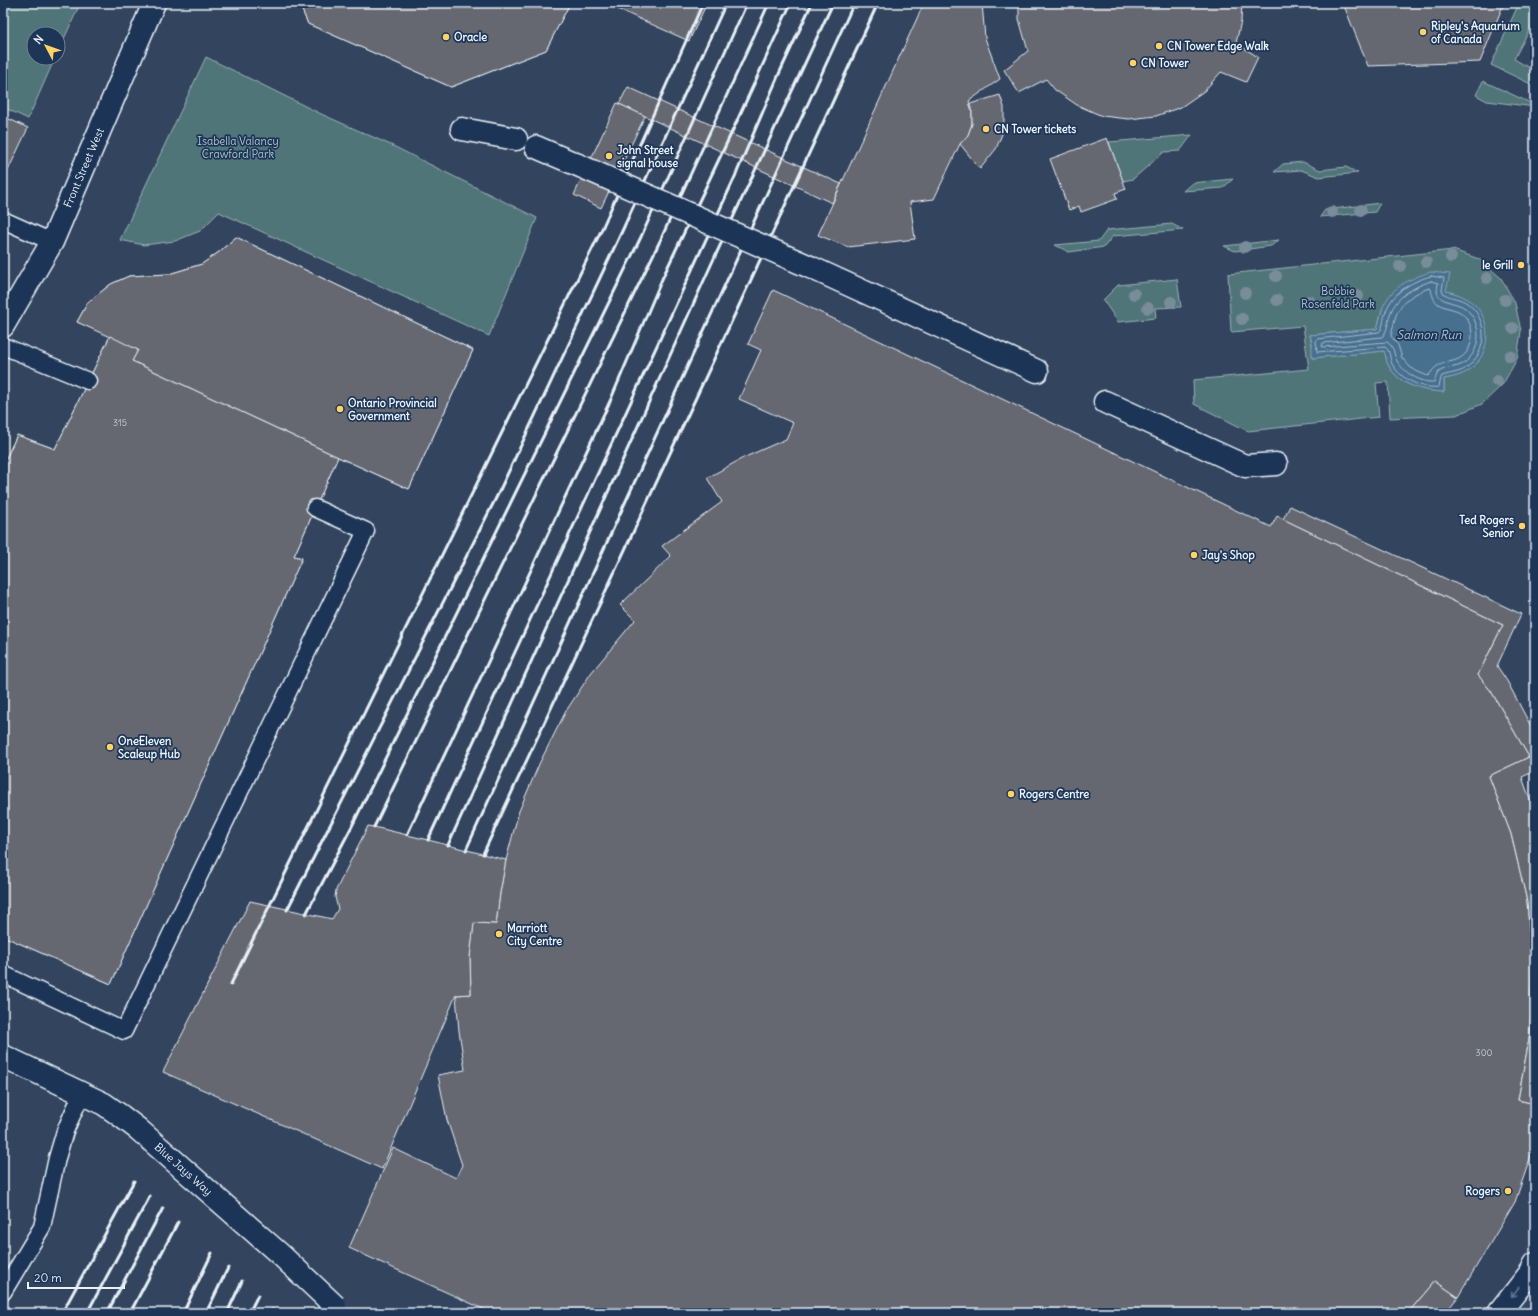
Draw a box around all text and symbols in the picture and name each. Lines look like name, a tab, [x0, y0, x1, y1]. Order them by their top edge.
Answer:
place label: Ripley's Aquarium of Canada	[1431, 19, 1520, 46]
north arrow	[26, 26, 66, 66]
marker: Ripley's Aquarium of Canada	[1418, 27, 1428, 37]
place label: Oracle	[454, 30, 487, 44]
text: N	[31, 32, 46, 47]
marker: Oracle	[441, 32, 451, 42]
place label: CN Tower Edge Walk	[1167, 39, 1269, 54]
marker: CN Tower Edge Walk	[1154, 41, 1164, 51]
place label: CN Tower	[1141, 56, 1189, 70]
marker: CN Tower	[1128, 58, 1138, 68]
place label: CN Tower tickets	[994, 122, 1076, 136]
marker: CN Tower tickets	[981, 124, 991, 134]
street label: Front Street West	[61, 126, 107, 210]
park label: Isabella Valancy Crawford Park	[197, 134, 279, 161]
place label: John Street signal house	[617, 143, 678, 171]
marker: John Street signal house	[604, 151, 614, 161]
place label: le Grill	[1482, 258, 1513, 272]
marker: le Grill	[1516, 260, 1526, 270]
park label: Bobbie Rosenfeld Park	[1301, 284, 1375, 311]
water label: Salmon Run	[1397, 327, 1462, 342]
place label: Ontario Provincial Government	[348, 396, 437, 423]
marker: Ontario Provincial Government	[335, 404, 345, 414]
house number: 315	[113, 417, 127, 428]
place label: Ted Rogers Senior	[1459, 513, 1514, 540]
marker: Ted Rogers Senior	[1517, 521, 1527, 531]
place label: Jay's Shop	[1202, 548, 1255, 563]
marker: Jay's Shop	[1189, 550, 1199, 560]
place label: OneEleven Scaleup Hub	[118, 734, 180, 762]
marker: OneEleven Scaleup Hub	[105, 742, 115, 752]
place label: Rogers Centre	[1019, 787, 1089, 802]
marker: Rogers Centre	[1006, 789, 1016, 799]
place label: Marriott City Centre	[507, 921, 562, 949]
marker: Marriott City Centre	[494, 929, 504, 939]
house number: 300	[1476, 1047, 1493, 1058]
street label: Blue Jays Way	[152, 1140, 215, 1198]
place label: Rogers	[1465, 1184, 1500, 1199]
marker: Rogers	[1503, 1186, 1513, 1196]
scale bar	[28, 1264, 124, 1290]
text: 20 m	[34, 1270, 62, 1285]
one-way arrow	[1510, 1287, 1519, 1298]

